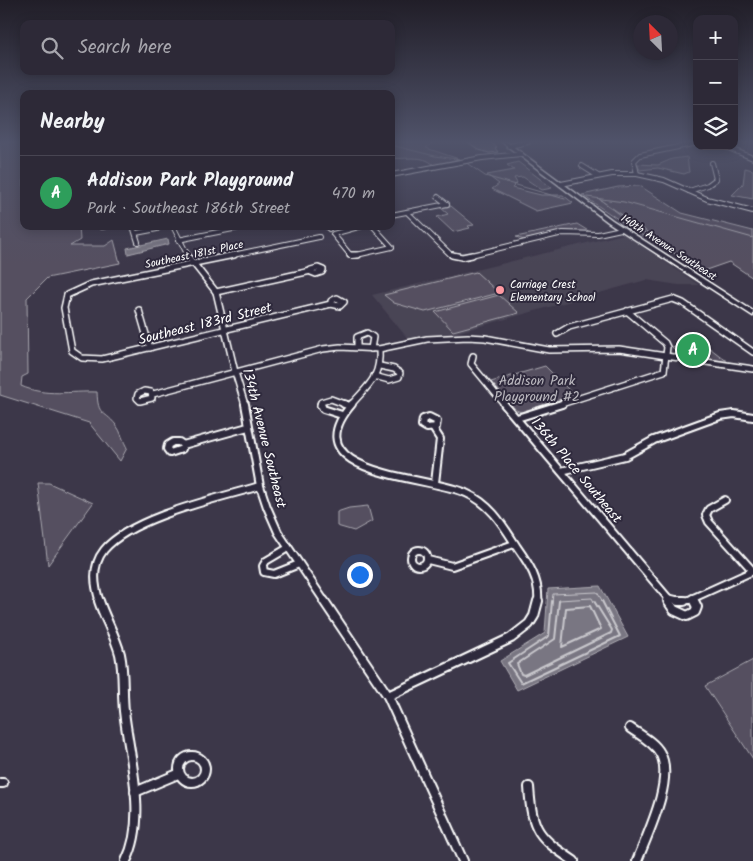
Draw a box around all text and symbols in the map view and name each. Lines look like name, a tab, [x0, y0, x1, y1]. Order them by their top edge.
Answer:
north arrow	[633, 15, 678, 60]
map controls	[693, 15, 738, 150]
button: +	[693, 15, 738, 60]
search box	[20, 20, 395, 75]
text: Search here	[78, 33, 172, 63]
icon: search	[38, 34, 66, 62]
button: −	[693, 60, 738, 105]
button: layers	[693, 105, 738, 150]
text: Nearby	[40, 106, 105, 139]
text: Addison Park Playground	[87, 166, 293, 196]
text: A	[51, 181, 61, 206]
text: 470 m	[332, 181, 375, 206]
text: Park · Southeast 186th Street	[87, 196, 290, 221]
street label: 140th Avenue Southeast	[617, 210, 721, 286]
street label: Southeast 181st Place	[143, 236, 245, 274]
place label: Carriage Crest Elementary School	[510, 276, 596, 307]
marker: Carriage Crest Elementary School	[494, 284, 506, 296]
street label: Southeast 183rd Street	[136, 297, 275, 351]
pin: A	[677, 331, 709, 369]
street label: 134th Avenue Southeast	[236, 366, 292, 511]
park label: Addison Park Playground #2	[494, 370, 580, 408]
street label: 136th Place Southeast	[525, 413, 627, 529]
your location	[347, 562, 373, 588]

